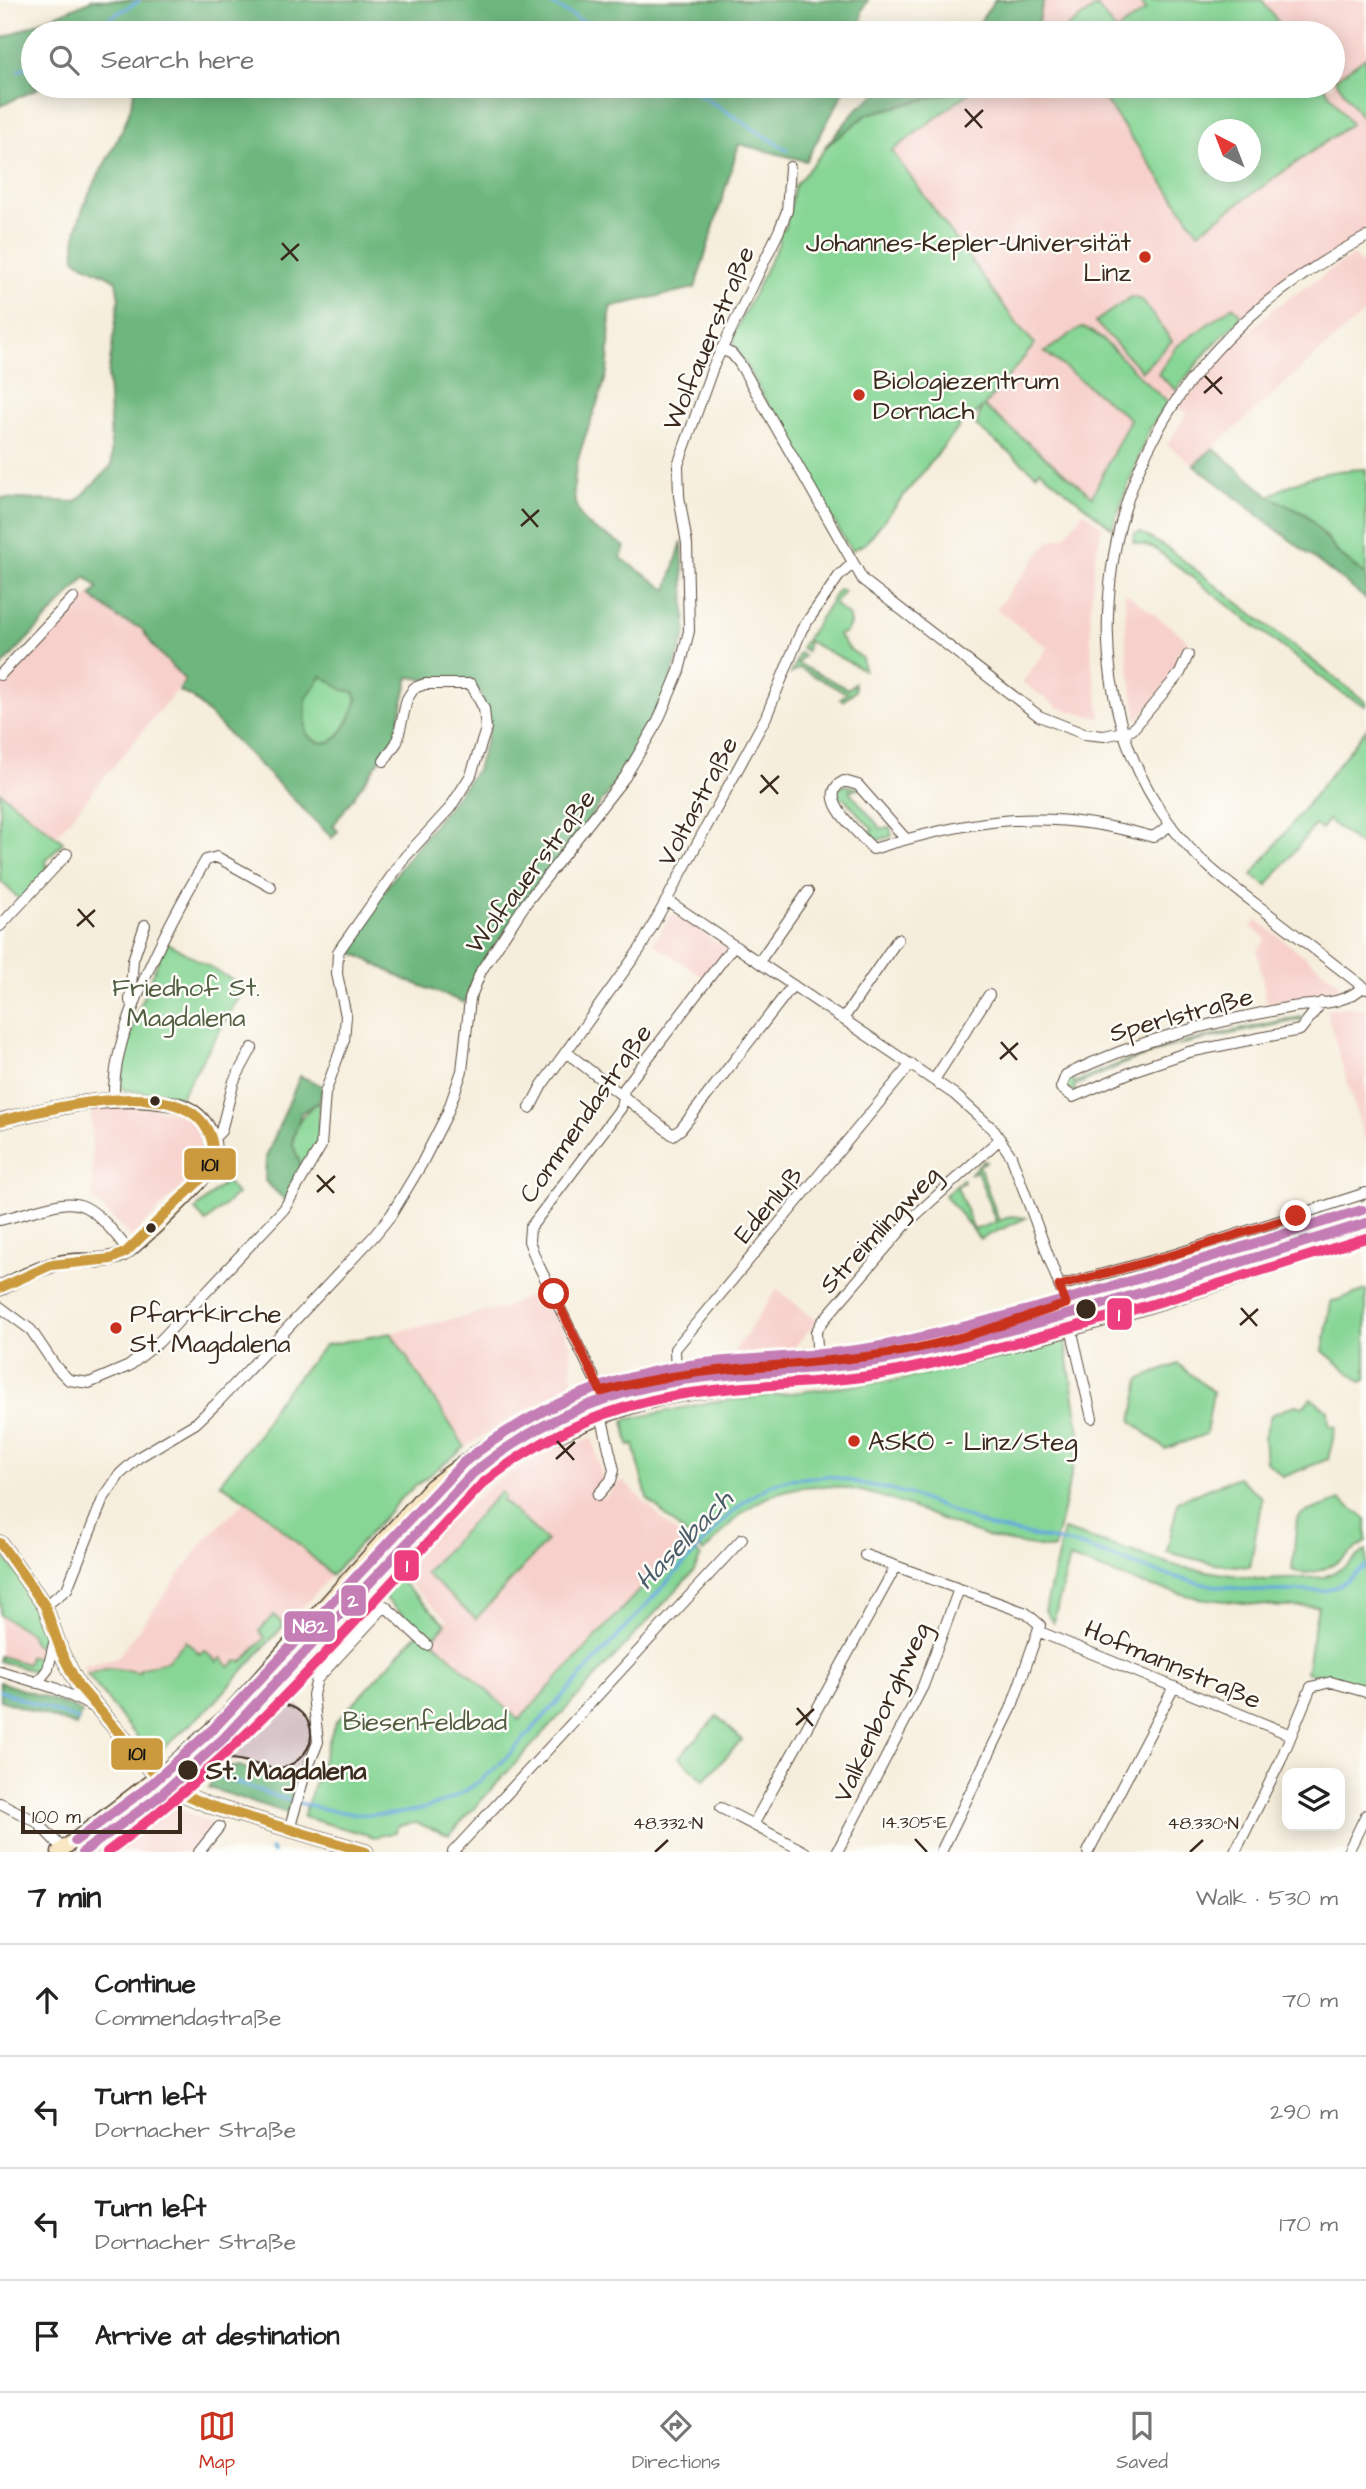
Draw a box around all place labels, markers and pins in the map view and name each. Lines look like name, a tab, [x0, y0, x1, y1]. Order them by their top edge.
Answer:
place label: Johannes-Kepler-Universität Linz	[806, 225, 1131, 291]
marker: Johannes-Kepler-Universität Linz	[1137, 249, 1153, 265]
place label: Biologiezentrum Dornach	[873, 363, 1059, 429]
marker: Biologiezentrum Dornach	[851, 387, 867, 403]
unlabelled marker	[148, 1094, 162, 1108]
unlabelled marker	[144, 1221, 158, 1235]
place label: Pfarrkirche St. Magdalena	[130, 1296, 290, 1364]
unlabelled marker	[1074, 1297, 1098, 1321]
marker: Pfarrkirche St. Magdalena	[108, 1320, 124, 1336]
place label: ASKÖ - Linz/Steg	[868, 1424, 1078, 1462]
marker: ASKÖ - Linz/Steg	[846, 1433, 862, 1449]
place label: St. Magdalena	[205, 1753, 367, 1792]
marker: St. Magdalena	[176, 1758, 200, 1782]

